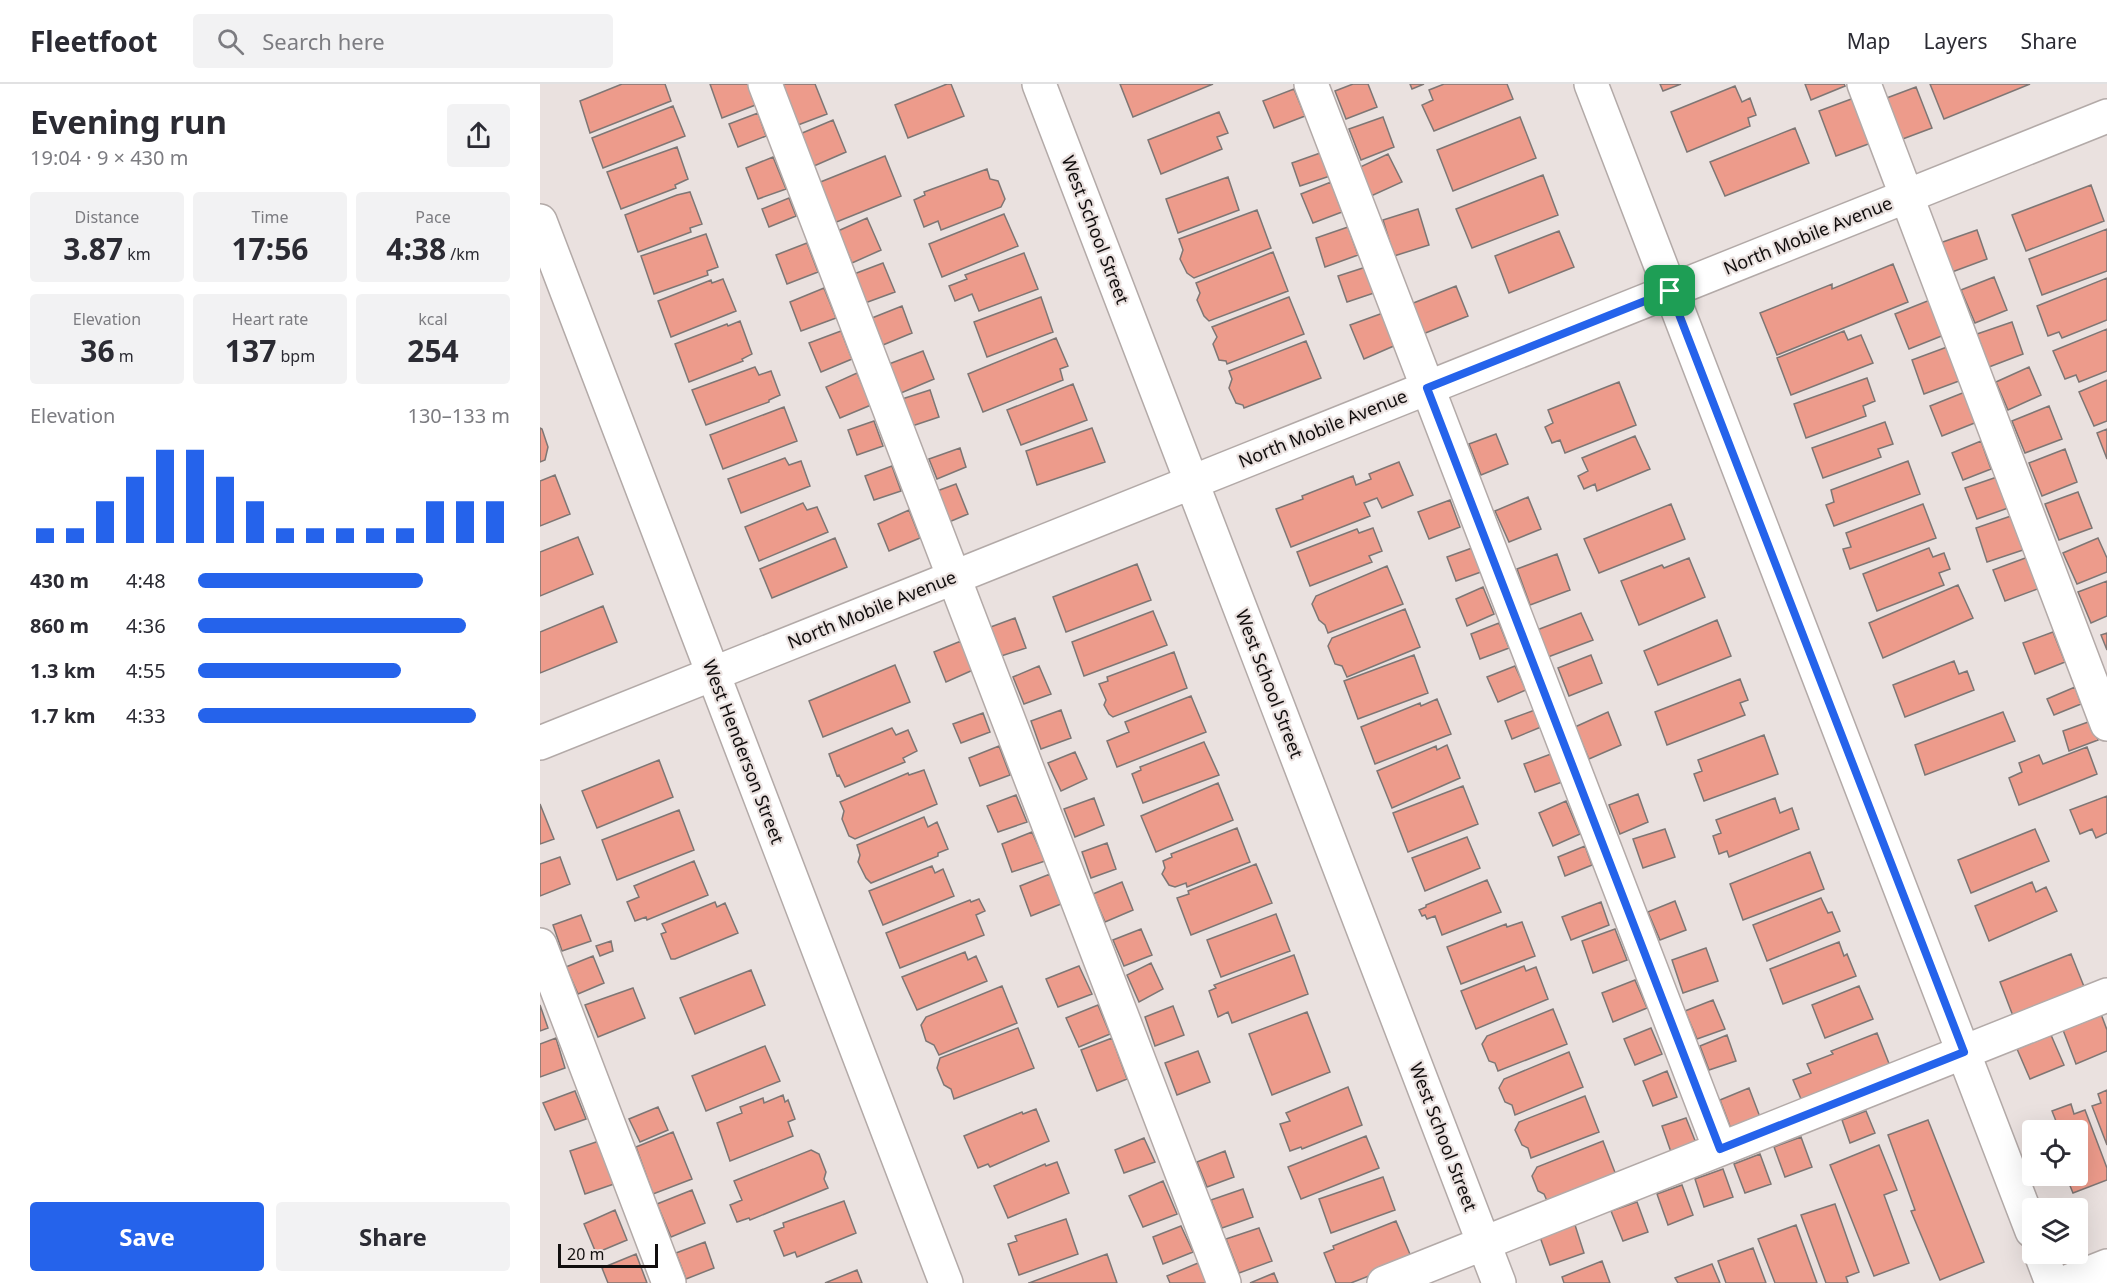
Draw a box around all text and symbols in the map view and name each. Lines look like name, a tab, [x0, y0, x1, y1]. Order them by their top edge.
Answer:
search box	[193, 14, 613, 68]
text: Fleetfoot	[30, 22, 157, 60]
icon: search	[214, 25, 247, 58]
text: Search here	[262, 26, 385, 56]
text: Map	[1847, 27, 1891, 55]
text: Layers	[1924, 27, 1988, 55]
text: Share	[2021, 27, 2077, 55]
text: Evening run	[30, 99, 227, 144]
button: share	[447, 104, 510, 167]
text: 19:04 · 9 × 430 m	[30, 144, 188, 171]
street label: West School Street	[1057, 152, 1136, 308]
street label: North Mobile Avenue	[1720, 190, 1896, 280]
text: Distance	[75, 206, 139, 228]
text: Time	[251, 206, 289, 228]
text: Pace	[415, 206, 451, 228]
text: 3.87	[63, 228, 123, 269]
text: 17:56	[231, 228, 309, 269]
text: 4:38	[386, 228, 446, 269]
text: km	[123, 243, 151, 265]
text: /km	[446, 243, 480, 265]
pin	[1644, 265, 1695, 316]
icon: arrive	[1653, 274, 1686, 307]
text: Elevation	[73, 308, 141, 330]
text: Heart rate	[232, 308, 308, 330]
text: kcal	[418, 308, 448, 330]
text: 36	[80, 330, 115, 371]
text: 137	[225, 330, 276, 371]
text: 254	[407, 330, 459, 371]
text: m	[115, 345, 134, 367]
text: bpm	[276, 345, 315, 367]
street label: North Mobile Avenue	[1235, 383, 1411, 473]
text: Elevation	[30, 402, 115, 429]
text: 130–133 m	[407, 402, 510, 429]
street label: North Mobile Avenue	[784, 564, 960, 654]
text: 430 m	[30, 567, 89, 594]
text: 4:48	[126, 567, 166, 594]
street label: West School Street	[1231, 606, 1310, 762]
text: 860 m	[30, 612, 89, 639]
text: 4:36	[126, 612, 166, 639]
street label: West Henderson Street	[698, 656, 790, 848]
text: 1.3 km	[30, 657, 96, 684]
text: 4:55	[126, 657, 166, 684]
text: 1.7 km	[30, 702, 96, 729]
text: 4:33	[126, 702, 166, 729]
street label: West School Street	[1405, 1059, 1484, 1215]
map controls	[2022, 1120, 2088, 1264]
button: locate	[2022, 1120, 2088, 1186]
button: layers	[2022, 1198, 2088, 1264]
button: Save	[30, 1202, 264, 1271]
button: Share	[276, 1202, 510, 1271]
scale bar	[558, 1241, 658, 1268]
text: 20 m	[567, 1243, 604, 1265]

